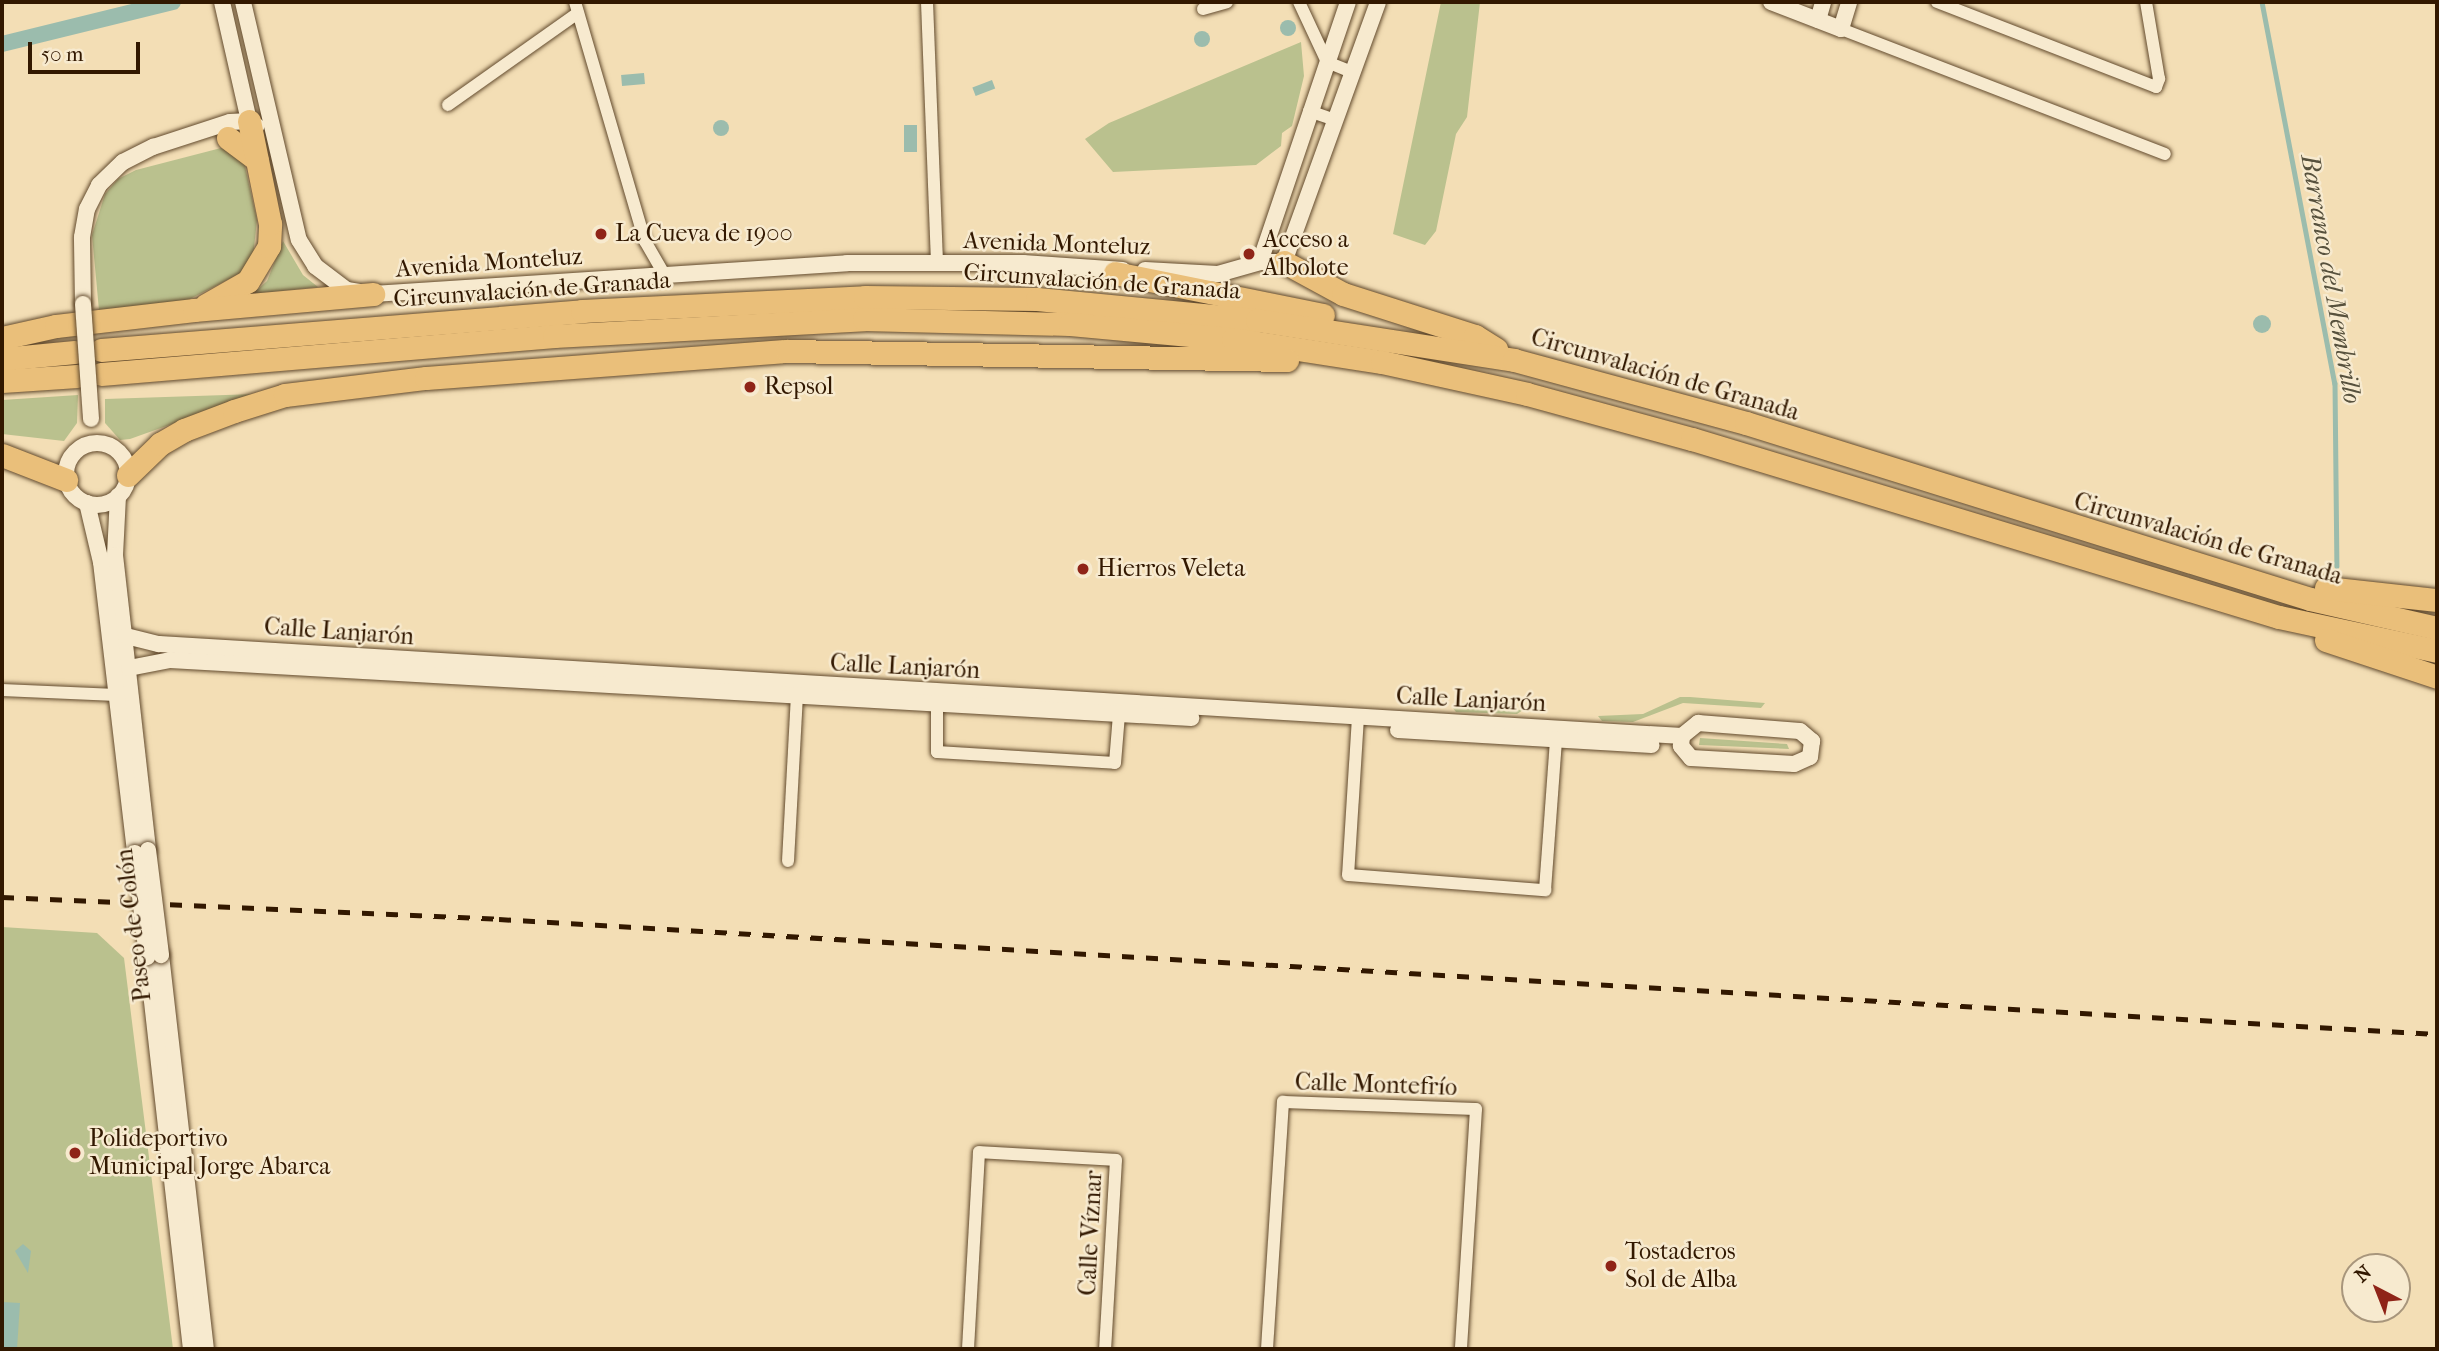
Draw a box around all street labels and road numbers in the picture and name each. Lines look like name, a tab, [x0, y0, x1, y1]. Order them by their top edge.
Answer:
street label: Avenida Monteluz	[963, 226, 1151, 262]
street label: Avenida Monteluz	[395, 242, 583, 284]
street label: Circunvalación de Granada	[963, 258, 1241, 306]
street label: Circunvalación de Granada	[393, 266, 671, 314]
street label: Circunvalación de Granada	[1528, 323, 1802, 427]
street label: Circunvalación de Granada	[2071, 487, 2345, 591]
street label: Calle Lanjarón	[263, 612, 415, 652]
street label: Calle Lanjarón	[829, 649, 981, 685]
street label: Calle Lanjarón	[1395, 682, 1547, 718]
street label: Paseo de Colón	[110, 847, 158, 1003]
street label: Calle Montefrío	[1294, 1068, 1458, 1102]
street label: Calle Víznar	[1073, 1170, 1109, 1296]

